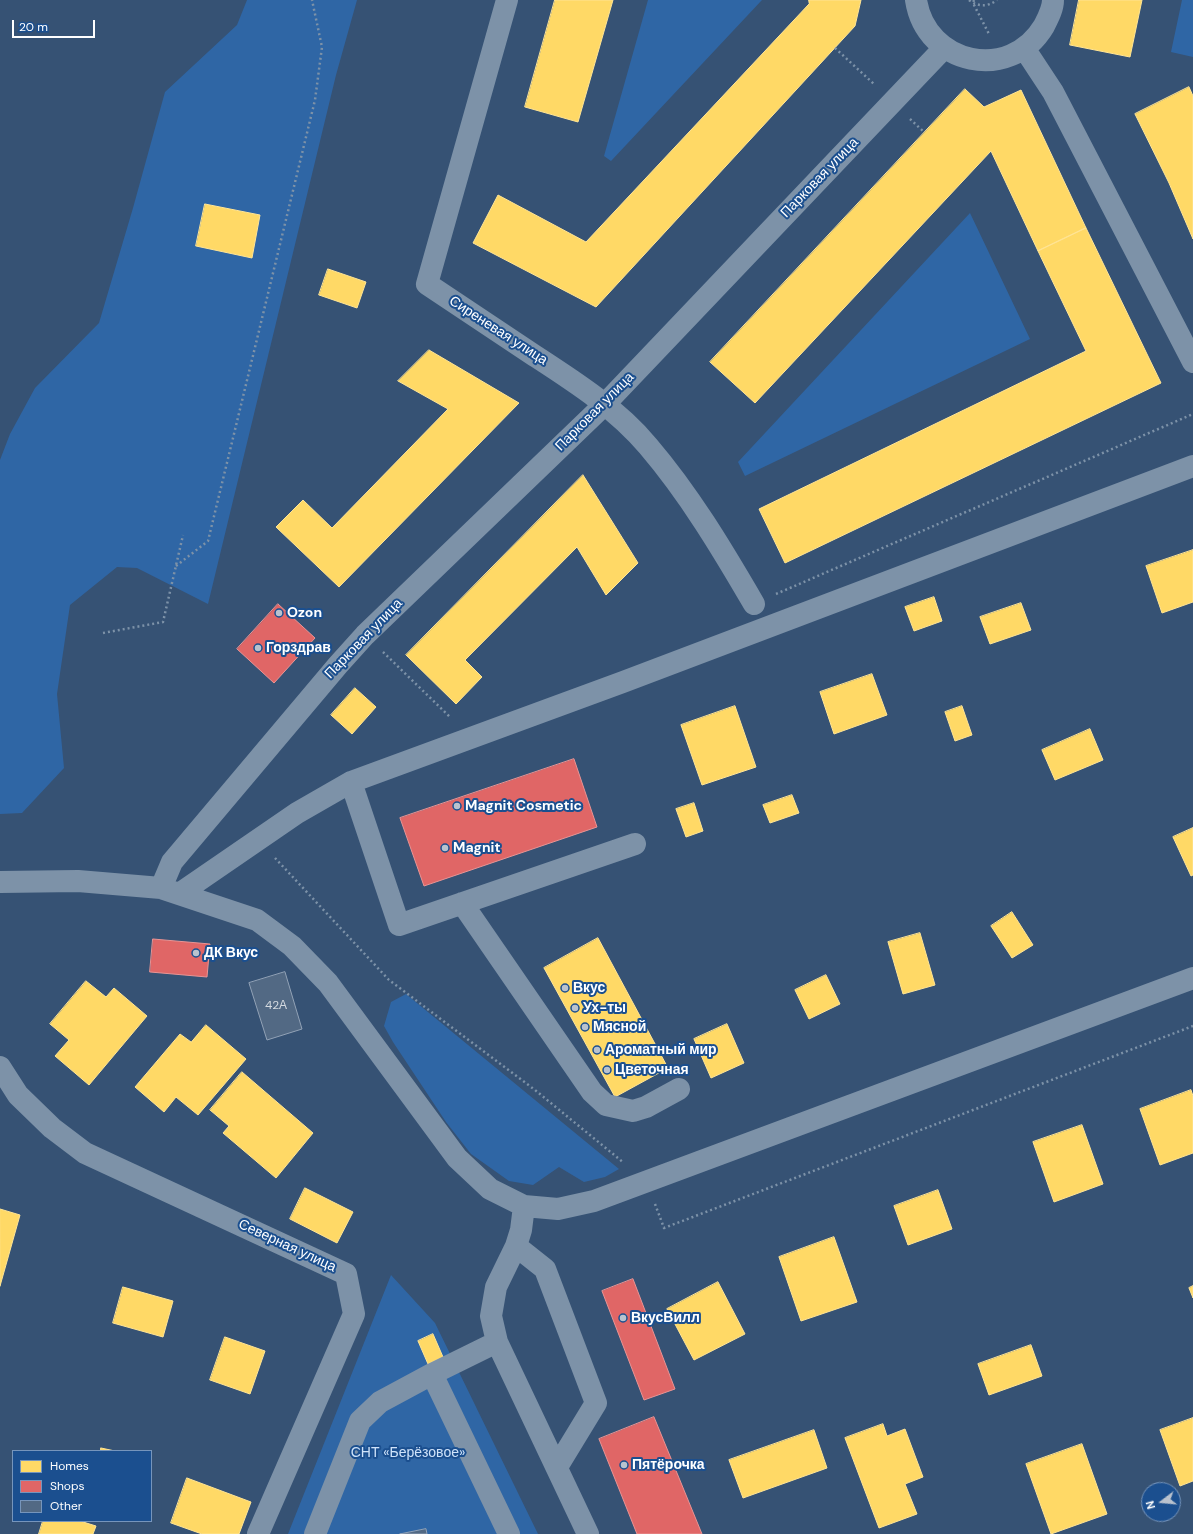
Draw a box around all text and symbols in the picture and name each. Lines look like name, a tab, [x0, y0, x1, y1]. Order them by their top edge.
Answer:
scale bar	[14, 12, 97, 38]
text: 20 m	[19, 19, 48, 35]
street label: Парковая улица	[778, 135, 862, 221]
street label: Сиреневая улица	[446, 293, 550, 369]
street label: Парковая улица	[552, 369, 638, 455]
street label: Парковая улица	[322, 596, 406, 682]
place label: Ozon	[287, 605, 322, 621]
marker: Ozon	[274, 608, 284, 618]
place label: Горздрав	[266, 640, 331, 656]
marker: Горздрав	[253, 643, 263, 653]
place label: Magnit Cosmetic	[465, 798, 582, 814]
marker: Magnit Cosmetic	[452, 801, 462, 811]
place label: Magnit	[453, 840, 500, 856]
marker: Magnit	[440, 843, 450, 853]
place label: ДК Вкус	[204, 945, 258, 961]
marker: ДК Вкус	[191, 948, 201, 958]
place label: Вкус	[573, 980, 605, 996]
marker: Вкус	[560, 983, 570, 993]
house number: 42А	[265, 999, 287, 1013]
place label: Ух-ты	[583, 1000, 626, 1016]
marker: Ух-ты	[570, 1003, 580, 1013]
place label: Мясной	[593, 1019, 646, 1035]
marker: Мясной	[580, 1022, 590, 1032]
place label: Ароматный мир	[605, 1042, 717, 1058]
marker: Ароматный мир	[592, 1045, 602, 1055]
place label: Цветочная	[615, 1062, 689, 1078]
marker: Цветочная	[602, 1065, 612, 1075]
street label: Северная улица	[235, 1216, 339, 1276]
place label: ВкусВилл	[631, 1310, 700, 1326]
marker: ВкусВилл	[618, 1313, 628, 1323]
park label: СНТ «Берёзовое»	[351, 1445, 465, 1461]
legend	[12, 1450, 152, 1522]
place label: Пятёрочка	[632, 1457, 705, 1473]
text: Homes	[50, 1458, 89, 1474]
marker: Пятёрочка	[619, 1460, 629, 1470]
text: Shops	[50, 1478, 85, 1494]
north arrow	[1141, 1482, 1181, 1522]
text: Other	[50, 1498, 82, 1514]
text: N	[1143, 1499, 1158, 1511]

